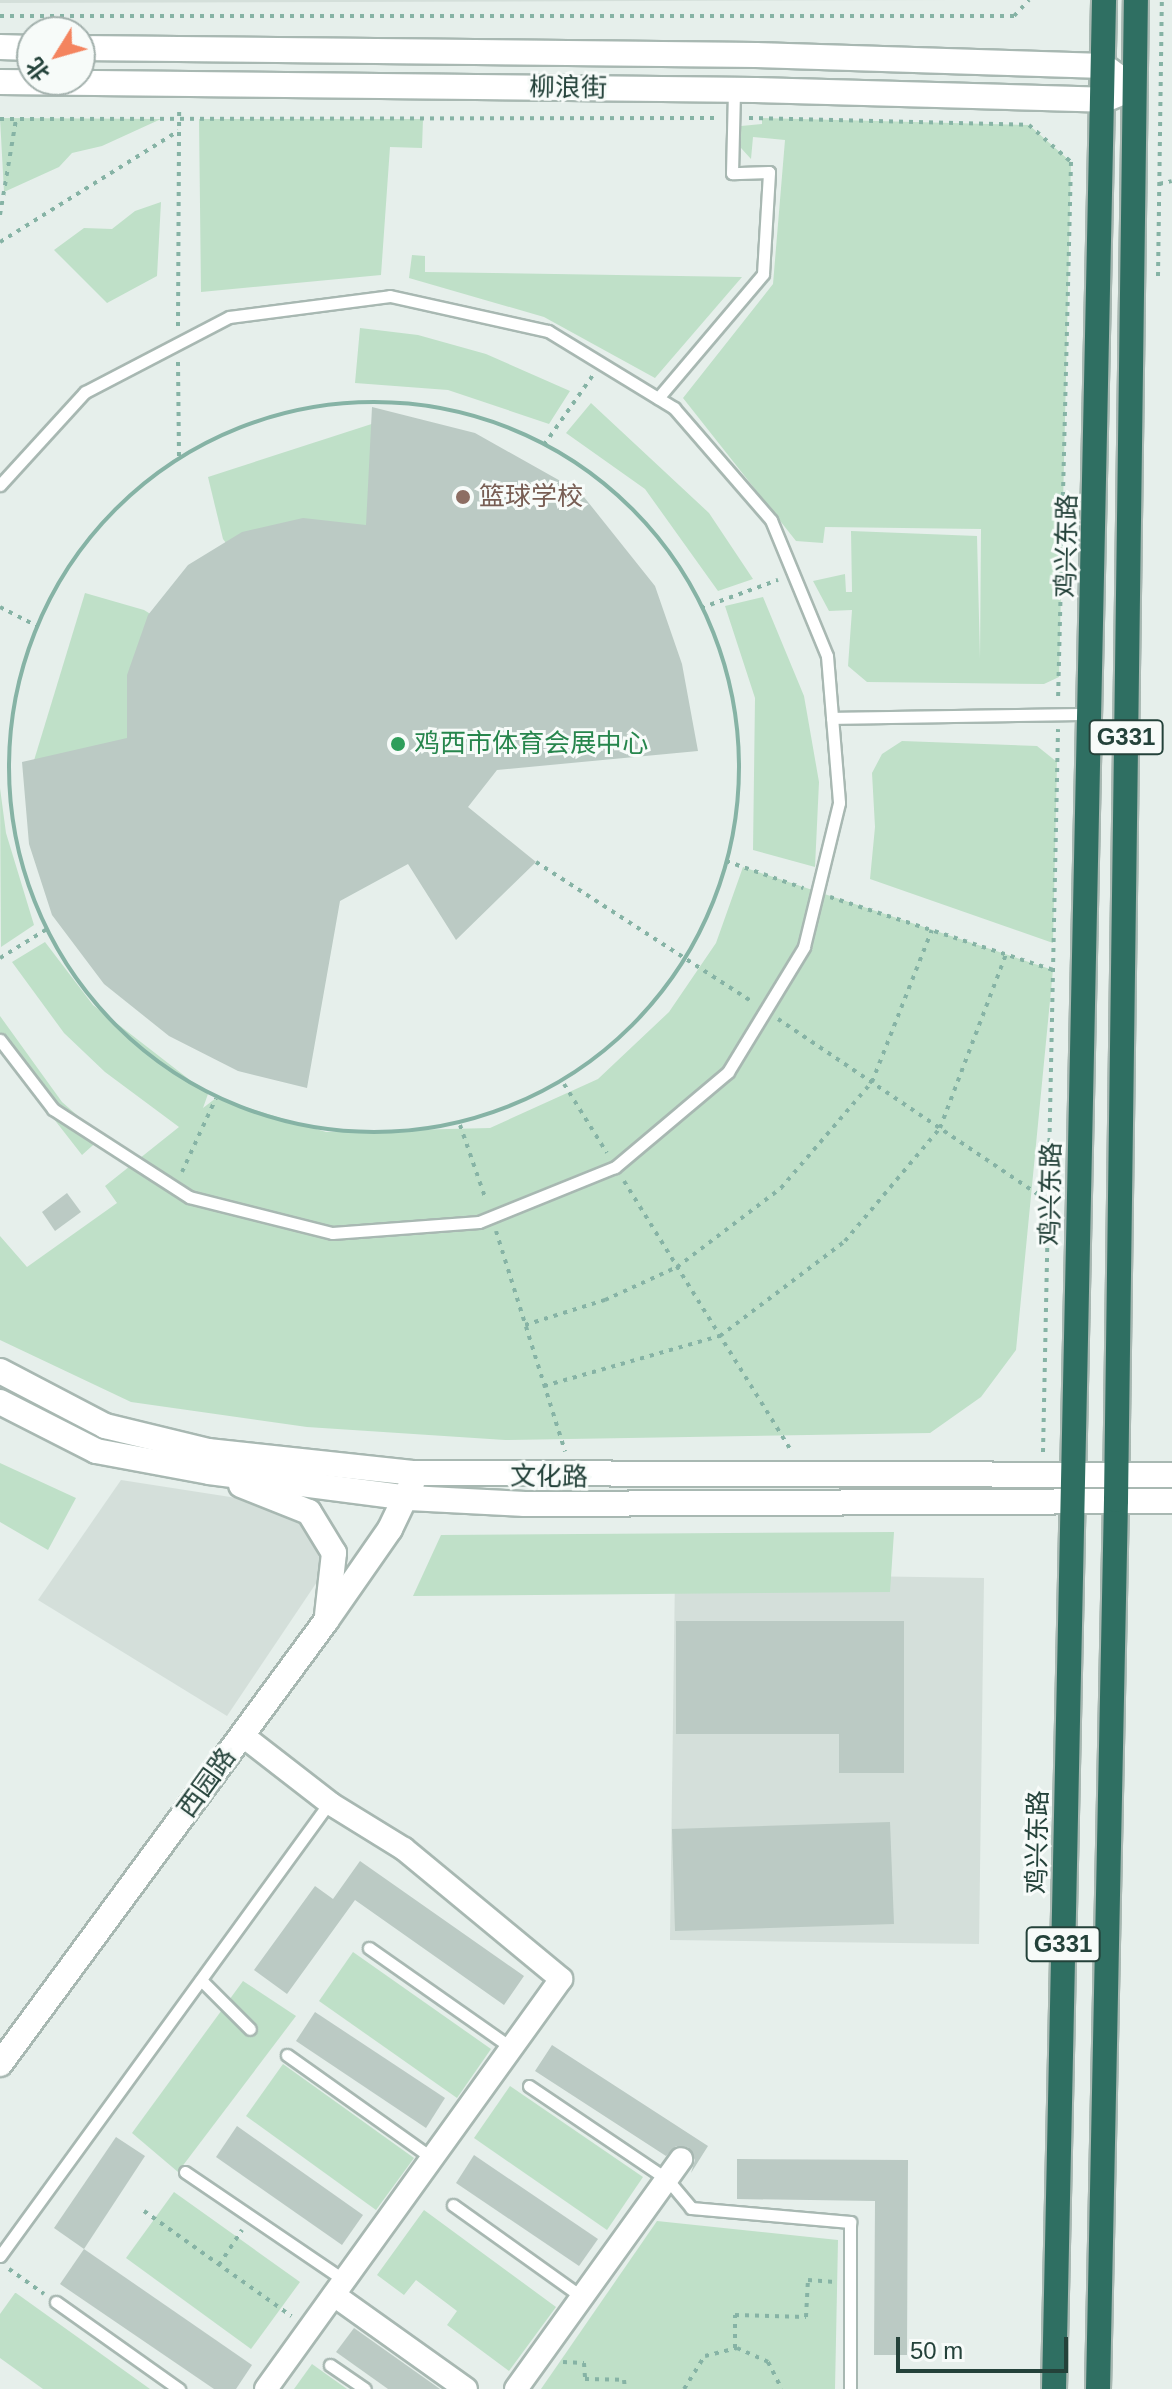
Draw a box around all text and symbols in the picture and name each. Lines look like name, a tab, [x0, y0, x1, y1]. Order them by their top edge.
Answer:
north arrow	[16, 16, 96, 96]
text: 北	[21, 53, 55, 86]
street label: 柳浪街	[529, 72, 607, 104]
place label: 篮球学校	[479, 481, 583, 513]
marker: 篮球学校	[454, 488, 472, 506]
street label: 鸡兴东路	[1050, 494, 1084, 598]
road number: G331	[1088, 717, 1164, 757]
place label: 鸡西市体育会展中心	[414, 728, 648, 760]
marker: 鸡西市体育会展中心	[389, 735, 407, 753]
street label: 鸡兴东路	[1034, 1142, 1068, 1246]
street label: 文化路	[510, 1461, 588, 1493]
street label: 西园路	[171, 1742, 243, 1824]
street label: 鸡兴东路	[1021, 1790, 1055, 1894]
road number: G331	[1025, 1924, 1101, 1964]
scale bar	[900, 2321, 1072, 2371]
text: 50 m	[910, 2337, 963, 2364]

